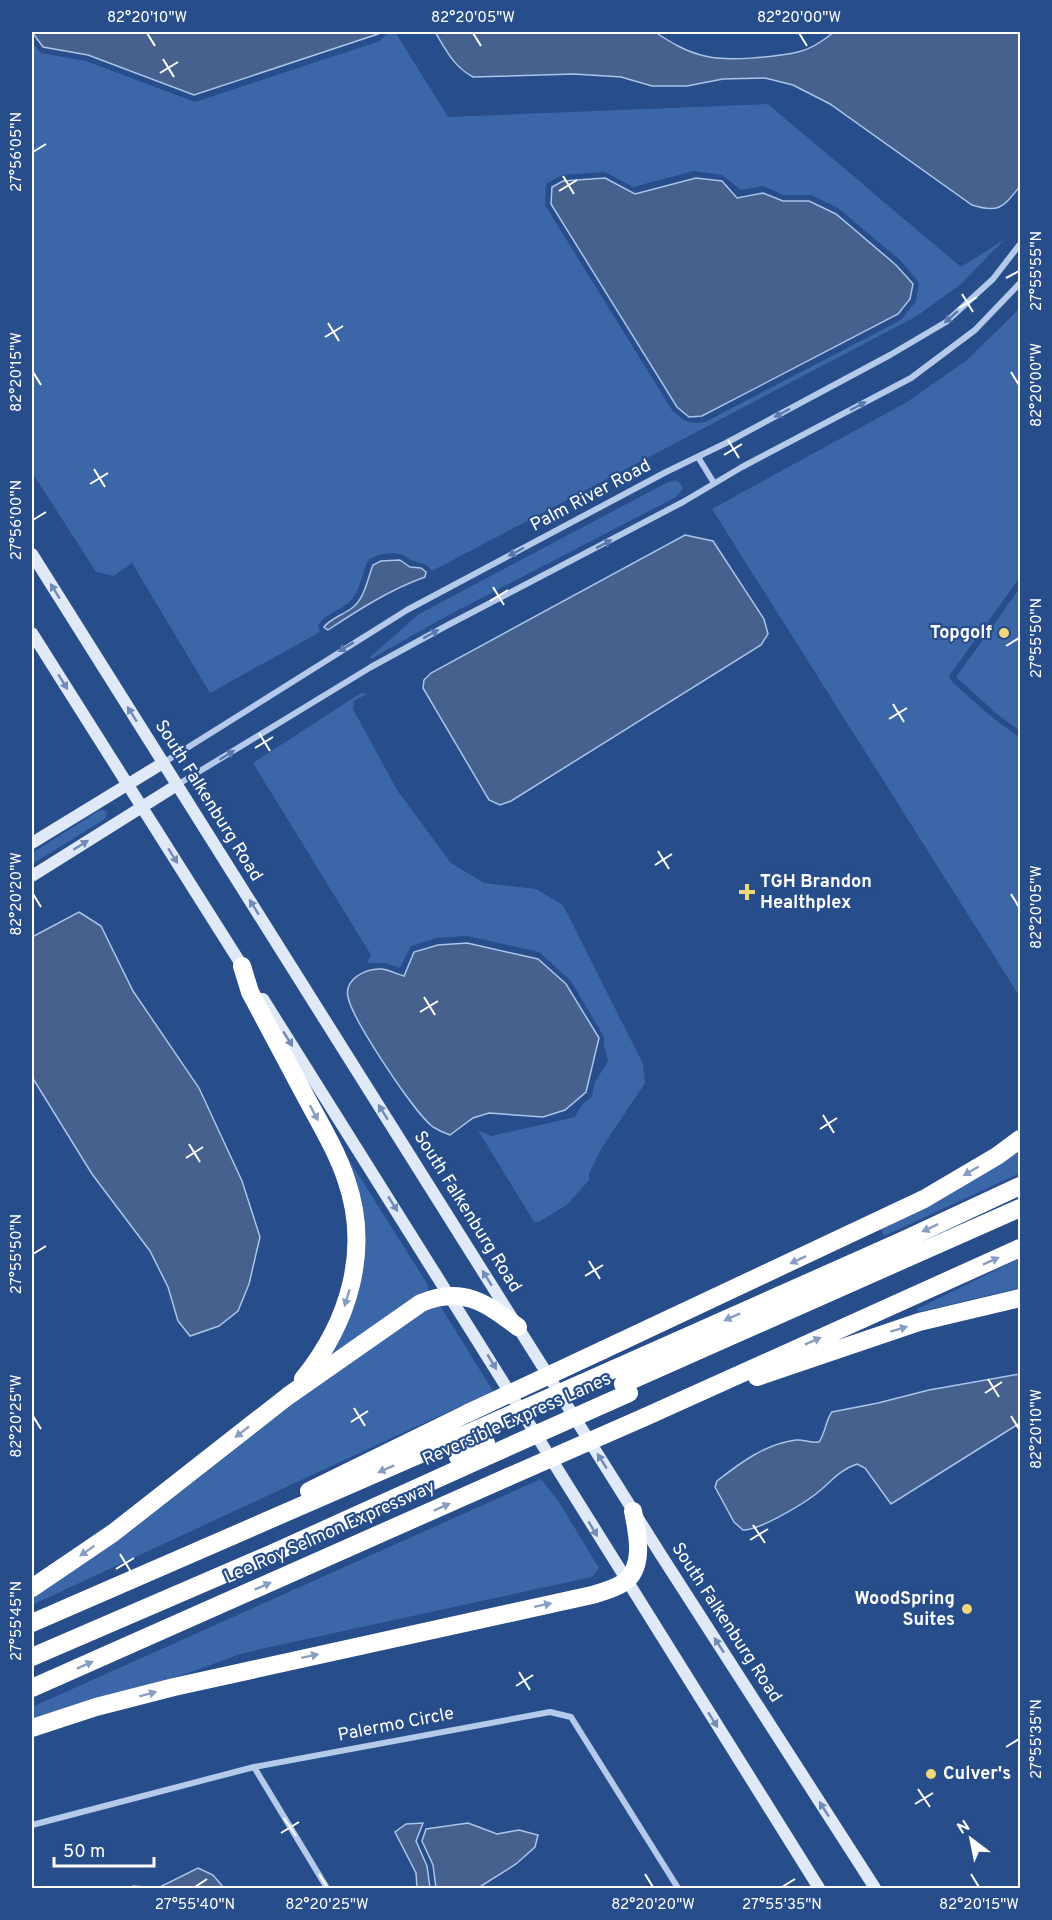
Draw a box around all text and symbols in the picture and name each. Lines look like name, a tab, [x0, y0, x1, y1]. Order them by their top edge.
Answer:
text: 82°20'10"W	[107, 9, 187, 28]
text: 82°20'05"W	[431, 9, 515, 28]
text: 82°20'00"W	[757, 9, 841, 28]
text: 27°56'05"N	[8, 112, 27, 192]
text: 27°55'55"N	[1028, 231, 1047, 311]
one-way arrow	[943, 310, 959, 323]
text: 82°20'15"W	[8, 332, 27, 412]
text: 82°20'00"W	[1028, 343, 1047, 427]
one-way arrow	[850, 401, 867, 411]
one-way arrow	[773, 408, 790, 418]
street label: Palm River Road	[527, 455, 655, 537]
text: 27°56'00"N	[8, 480, 27, 560]
one-way arrow	[595, 539, 612, 549]
one-way arrow	[507, 547, 524, 557]
one-way arrow	[50, 583, 61, 599]
text: 27°55'50"N	[1028, 598, 1047, 678]
place label: Topgolf	[930, 622, 992, 645]
marker: Topgolf	[997, 626, 1011, 640]
one-way arrow	[423, 629, 440, 639]
one-way arrow	[338, 642, 354, 653]
one-way arrow	[57, 674, 68, 690]
one-way arrow	[127, 705, 138, 722]
street label: South Falkenburg Road	[149, 716, 267, 886]
one-way arrow	[219, 750, 235, 761]
one-way arrow	[73, 839, 89, 850]
one-way arrow	[167, 848, 178, 864]
text: 82°20'20"W	[8, 852, 27, 936]
text: 82°20'05"W	[1028, 865, 1047, 949]
place label: TGH Brandon Healthplex	[760, 871, 872, 915]
marker: TGH Brandon Healthplex	[738, 883, 756, 901]
one-way arrow	[249, 899, 260, 915]
one-way arrow	[283, 1031, 294, 1047]
one-way arrow	[309, 1104, 319, 1121]
one-way arrow	[377, 1105, 389, 1121]
street label: South Falkenburg Road	[408, 1127, 526, 1297]
one-way arrow	[962, 1166, 979, 1176]
one-way arrow	[387, 1195, 398, 1212]
text: 27°55'50"N	[8, 1214, 27, 1294]
one-way arrow	[921, 1224, 938, 1233]
one-way arrow	[789, 1255, 806, 1264]
one-way arrow	[983, 1256, 1001, 1266]
one-way arrow	[481, 1269, 492, 1286]
one-way arrow	[342, 1289, 352, 1307]
one-way arrow	[724, 1312, 741, 1321]
one-way arrow	[890, 1323, 908, 1333]
one-way arrow	[805, 1336, 822, 1345]
one-way arrow	[486, 1354, 497, 1371]
street label: Reversible Express Lanes	[419, 1368, 615, 1472]
text: 82°20'25"W	[8, 1374, 27, 1458]
text: 82°20'10"W	[1028, 1389, 1047, 1469]
one-way arrow	[234, 1426, 250, 1439]
one-way arrow	[596, 1453, 607, 1469]
one-way arrow	[377, 1465, 394, 1474]
street label: Lee Roy Selmon Expressway	[221, 1476, 439, 1590]
one-way arrow	[433, 1502, 451, 1512]
one-way arrow	[588, 1521, 599, 1537]
street label: South Falkenburg Road	[666, 1539, 786, 1707]
one-way arrow	[80, 1545, 96, 1557]
text: 27°55'45"N	[8, 1581, 27, 1661]
one-way arrow	[255, 1581, 272, 1590]
place label: WoodSpring Suites	[855, 1588, 955, 1632]
one-way arrow	[534, 1600, 553, 1609]
marker: WoodSpring Suites	[960, 1602, 974, 1616]
one-way arrow	[713, 1637, 724, 1653]
one-way arrow	[300, 1651, 319, 1660]
one-way arrow	[76, 1659, 94, 1669]
one-way arrow	[139, 1688, 157, 1698]
text: 27°55'35"N	[1028, 1699, 1047, 1779]
street label: Palermo Circle	[336, 1702, 456, 1748]
one-way arrow	[707, 1712, 718, 1728]
place label: Culver's	[943, 1763, 1011, 1786]
marker: Culver's	[924, 1767, 938, 1781]
one-way arrow	[819, 1801, 830, 1817]
north arrow	[941, 1809, 1001, 1869]
text: N	[954, 1816, 974, 1840]
scale bar	[54, 1830, 154, 1868]
text: 50 m	[63, 1841, 105, 1864]
text: 27°55'40"N	[155, 1896, 235, 1915]
text: 82°20'25"W	[285, 1896, 369, 1915]
text: 82°20'20"W	[611, 1896, 695, 1915]
text: 27°55'35"N	[742, 1896, 822, 1915]
text: 82°20'15"W	[939, 1896, 1019, 1915]

